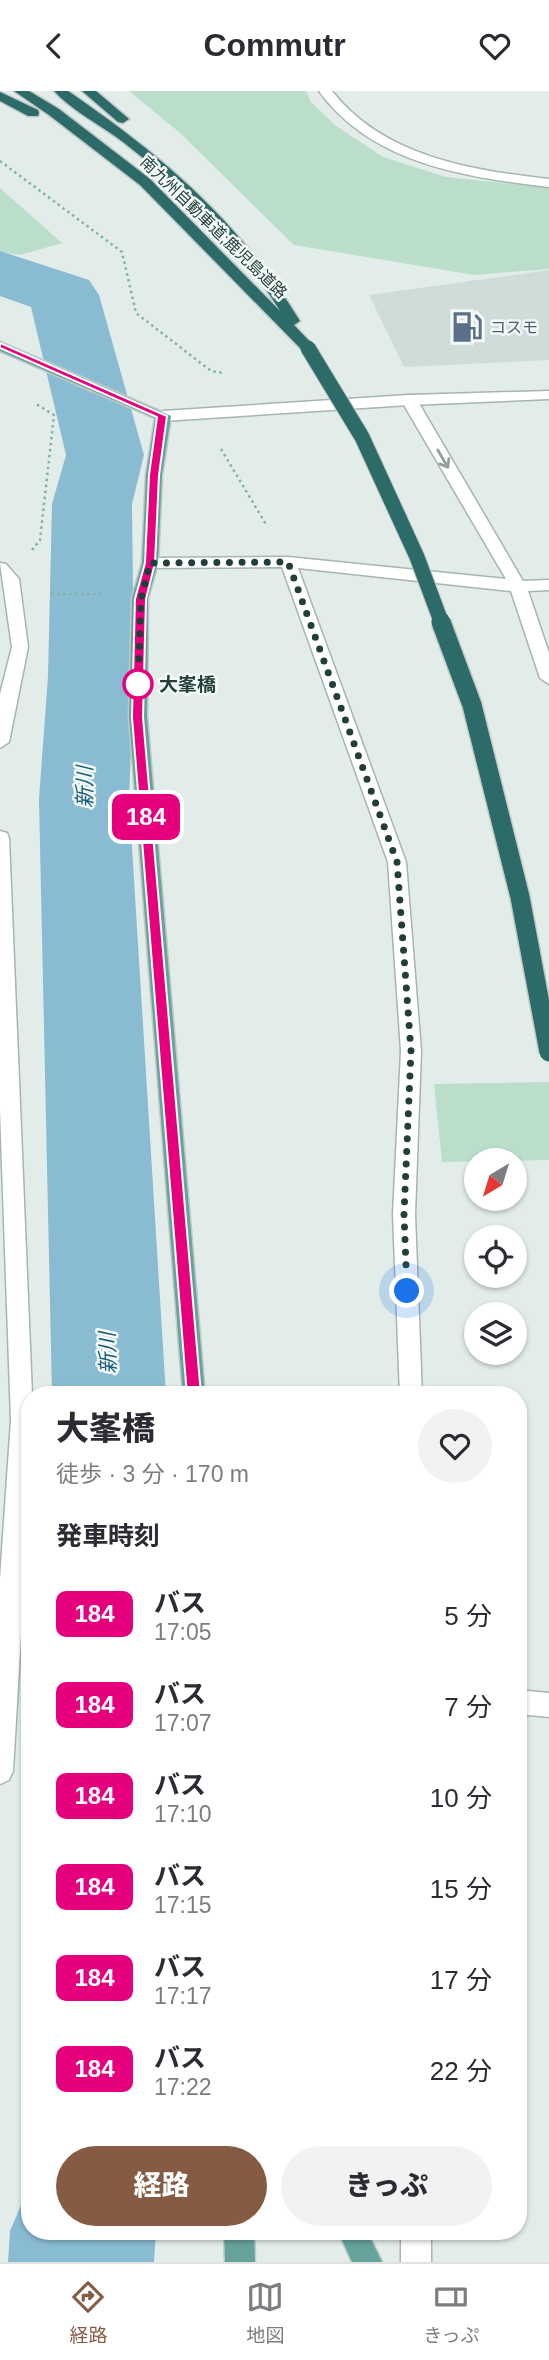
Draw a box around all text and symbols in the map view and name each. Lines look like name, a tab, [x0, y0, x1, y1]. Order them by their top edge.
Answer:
icon: back	[35, 27, 73, 65]
text: Commutr	[203, 27, 346, 63]
icon: heart	[476, 27, 514, 65]
street label: 南九州自動車道;鹿児島道路	[137, 153, 290, 302]
fuel station icon: コスモ	[450, 310, 484, 344]
place label: コスモ	[490, 319, 538, 336]
one-way arrow	[437, 448, 451, 468]
marker: 大峯橋	[123, 669, 153, 699]
place label: 大峯橋	[159, 674, 216, 695]
water label: 新川	[73, 764, 96, 808]
line badge: 184	[106, 794, 186, 840]
text: 184	[126, 803, 166, 830]
north arrow	[464, 1148, 527, 1211]
map controls	[464, 1148, 527, 1365]
button: locate	[464, 1225, 527, 1288]
your location	[389, 1273, 424, 1308]
button: layers	[464, 1302, 527, 1365]
water label: 新川	[95, 1330, 120, 1374]
button: heart	[418, 1409, 492, 1483]
text: 大峯橋	[56, 1410, 155, 1447]
text: 徒歩 · 3 分 · 170 m	[56, 1461, 249, 1487]
text: 発車時刻	[56, 1521, 160, 1551]
text: バス	[154, 1588, 206, 1618]
text: 184	[74, 1600, 115, 1627]
text: 5 分	[444, 1601, 492, 1631]
text: 17:05	[154, 1619, 212, 1645]
text: バス	[154, 1679, 206, 1709]
text: 184	[74, 1691, 115, 1718]
text: 7 分	[444, 1692, 492, 1722]
text: 17:07	[154, 1710, 212, 1736]
text: バス	[154, 1770, 206, 1800]
text: 184	[74, 1782, 115, 1809]
text: 10 分	[430, 1783, 492, 1813]
text: 17:10	[154, 1801, 212, 1827]
text: バス	[154, 1861, 206, 1891]
text: 184	[74, 1873, 115, 1900]
text: 15 分	[430, 1874, 492, 1904]
text: 17:15	[154, 1892, 212, 1918]
text: バス	[154, 1952, 206, 1982]
text: 184	[74, 1964, 115, 1991]
text: 17 分	[430, 1965, 492, 1995]
text: 17:17	[154, 1983, 212, 2009]
text: バス	[154, 2043, 206, 2073]
text: 184	[74, 2055, 115, 2082]
text: 22 分	[430, 2056, 492, 2086]
text: 17:22	[154, 2074, 212, 2100]
button: 経路	[56, 2146, 267, 2226]
button: きっぷ	[281, 2146, 492, 2226]
tab: 経路	[69, 2278, 107, 2347]
tab: 地図	[246, 2278, 284, 2347]
tab: きっぷ	[423, 2278, 480, 2347]

